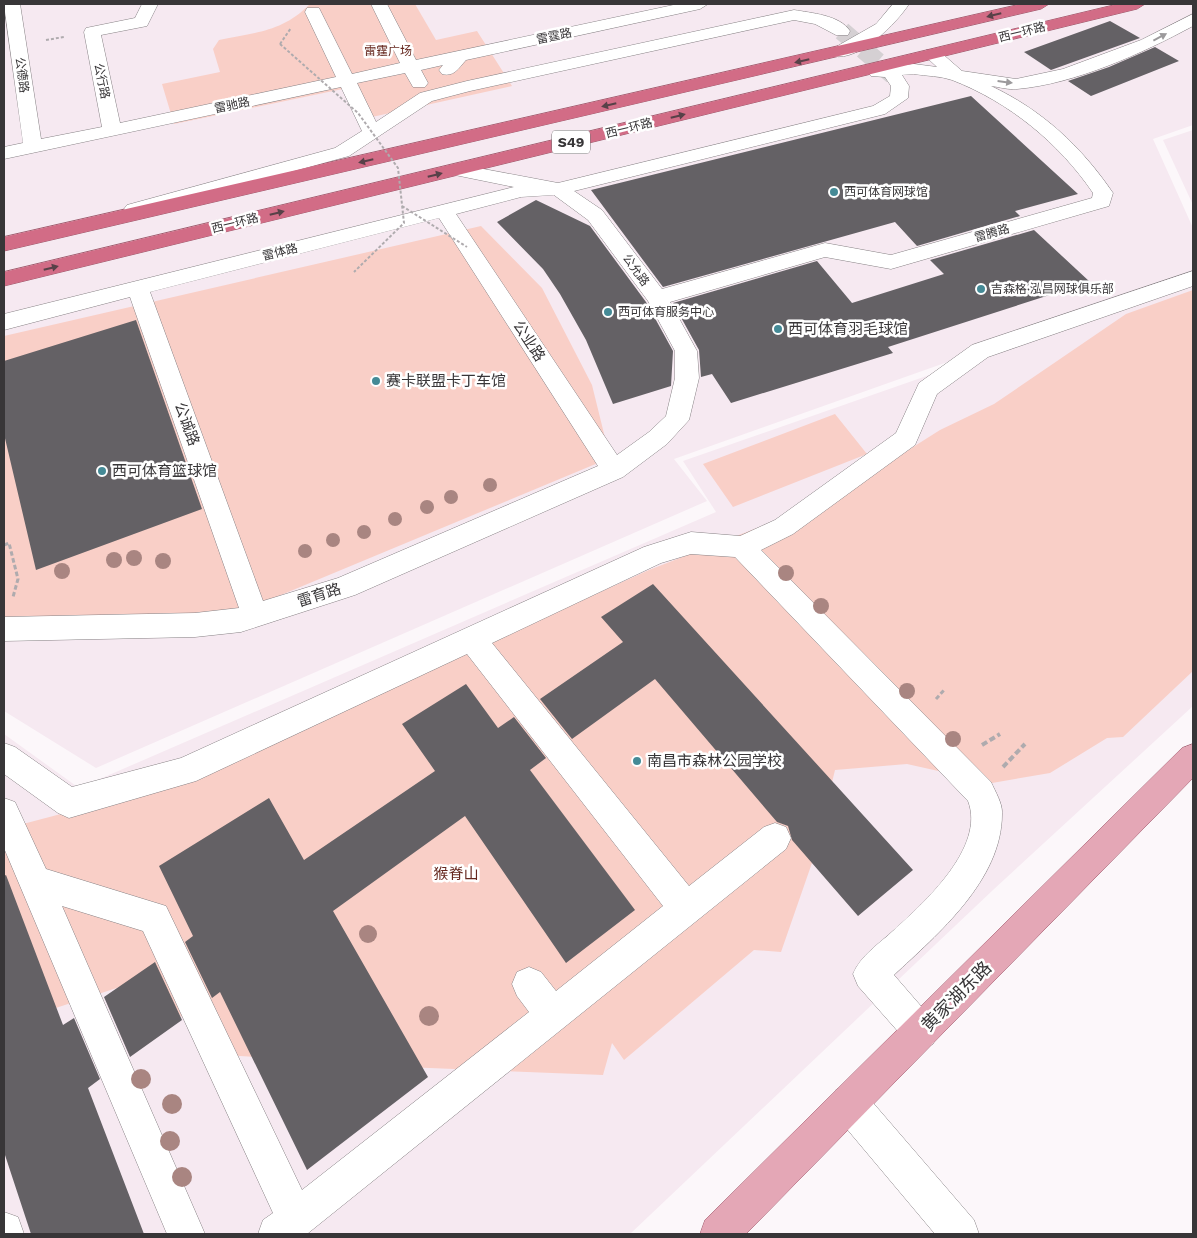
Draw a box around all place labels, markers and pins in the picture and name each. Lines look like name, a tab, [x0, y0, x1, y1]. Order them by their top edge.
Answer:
place label: 西可体育网球馆	[844, 185, 928, 199]
marker: 西可体育网球馆	[828, 186, 840, 198]
place label: 吉森格·泓昌网球俱乐部	[991, 282, 1114, 296]
marker: 吉森格·泓昌网球俱乐部	[975, 283, 987, 295]
place label: 西可体育服务中心	[618, 305, 714, 319]
marker: 西可体育服务中心	[602, 306, 614, 318]
place label: 西可体育羽毛球馆	[788, 320, 908, 338]
marker: 西可体育羽毛球馆	[772, 323, 784, 335]
place label: 赛卡联盟卡丁车馆	[386, 372, 506, 390]
marker: 赛卡联盟卡丁车馆	[370, 375, 382, 387]
place label: 西可体育篮球馆	[112, 462, 217, 480]
marker: 西可体育篮球馆	[96, 465, 108, 477]
place label: 南昌市森林公园学校	[647, 752, 782, 770]
marker: 南昌市森林公园学校	[631, 755, 643, 767]

